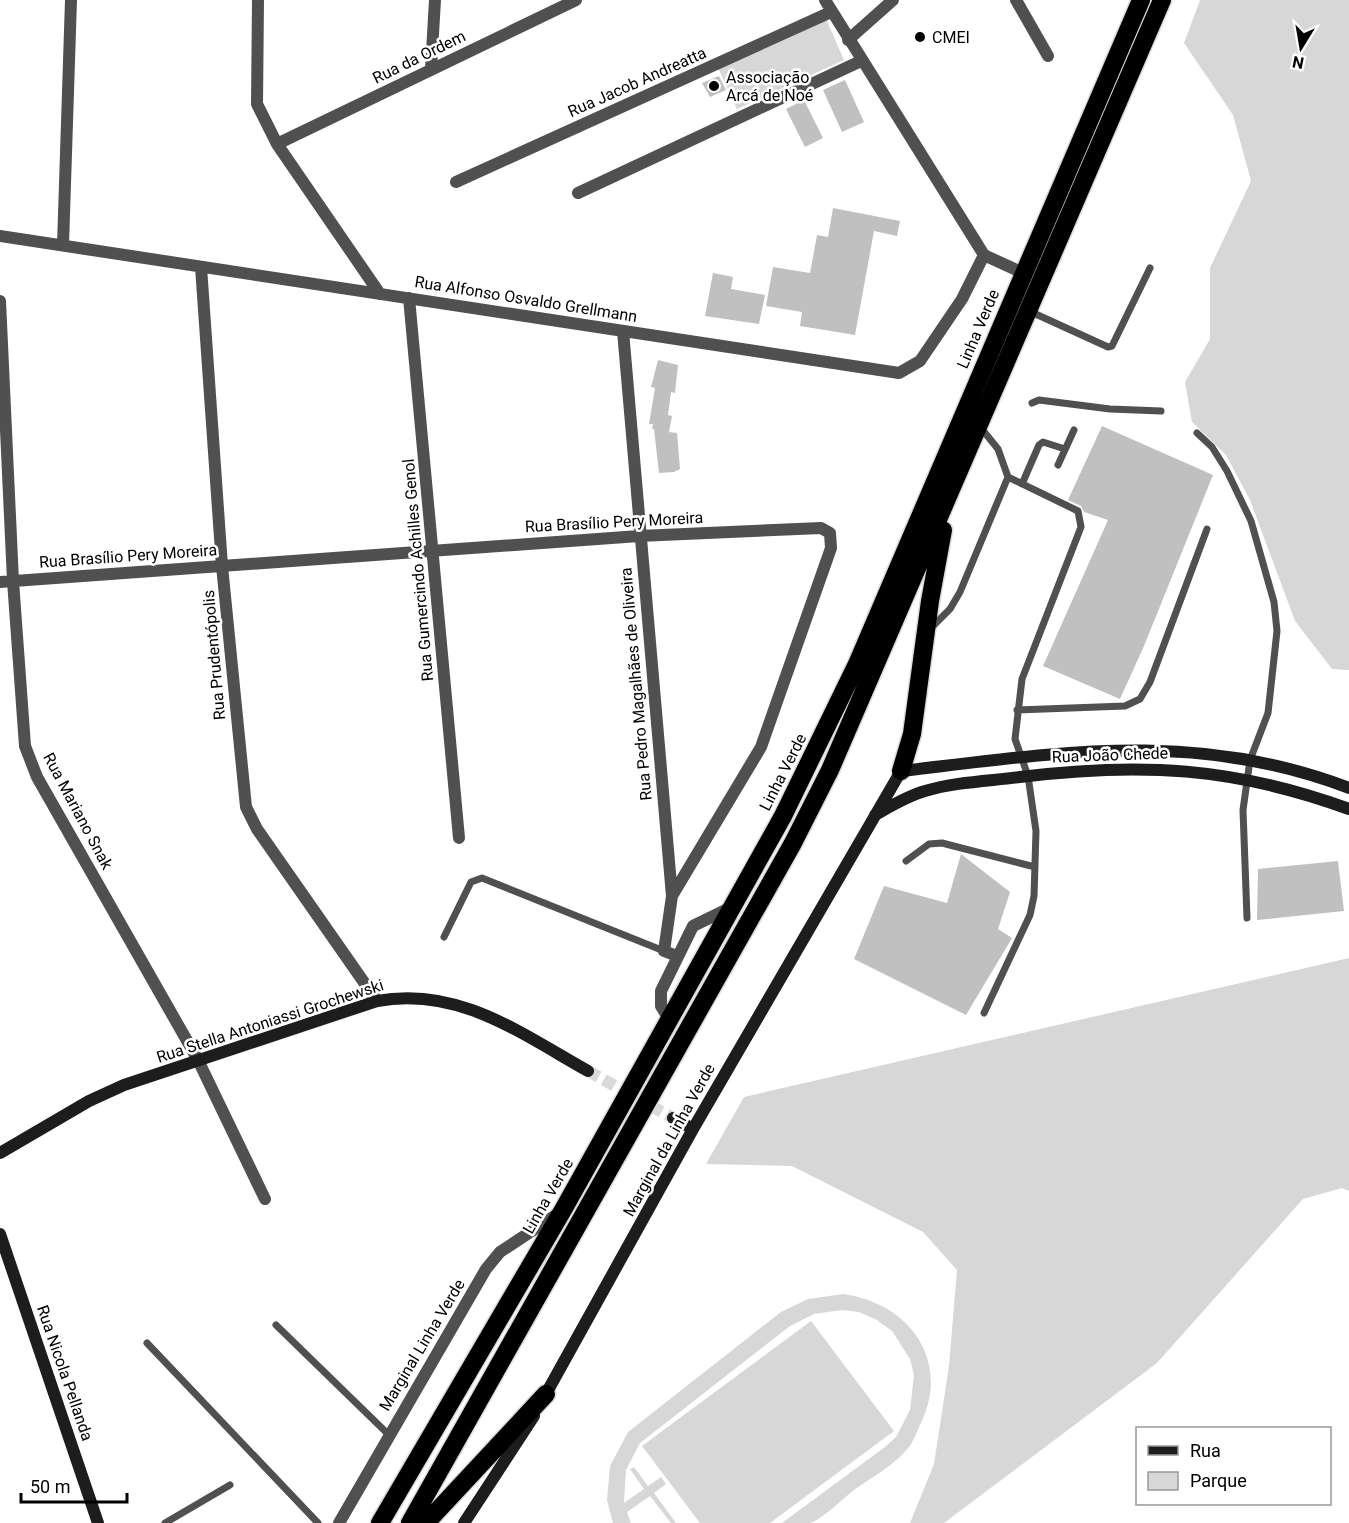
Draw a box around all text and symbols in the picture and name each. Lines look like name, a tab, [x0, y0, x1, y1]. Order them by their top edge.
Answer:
north arrow	[1271, 18, 1331, 78]
street label: Rua da Ordem	[370, 26, 468, 88]
place label: CMEI	[932, 28, 970, 47]
marker: CMEI	[913, 30, 927, 44]
street label: Rua Jacob Andreatta	[565, 43, 709, 121]
text: N	[1291, 52, 1306, 73]
place label: Associação Arcá de Noé	[726, 68, 813, 105]
marker: Associação Arcá de Noé	[707, 79, 721, 93]
street label: Rua Alfonso Osvaldo Grellmann	[413, 272, 639, 326]
street label: Linha Verde	[953, 287, 1003, 371]
street label: Rua Gumercindo Achilles Genol	[399, 458, 437, 682]
street label: Rua Brasílio Pery Moreira	[524, 508, 704, 536]
street label: Rua Brasílio Pery Moreira	[38, 540, 218, 572]
street label: Rua Pedro Magalhães de Oliveira	[616, 567, 656, 801]
street label: Rua Prudentópolis	[199, 589, 229, 721]
street label: Linha Verde	[755, 730, 811, 814]
street label: Rua João Chede	[1052, 743, 1168, 767]
street label: Rua Mariano Snak	[39, 750, 117, 873]
street label: Rua Stella Antoniassi Grochewski	[154, 975, 386, 1067]
street label: Marginal da Linha Verde	[619, 1060, 719, 1220]
street label: Linha Verde	[519, 1155, 577, 1237]
street label: Marginal Linha Verde	[375, 1276, 469, 1414]
street label: Rua Nicola Pellanda	[33, 1303, 97, 1443]
legend	[1136, 1427, 1331, 1505]
text: Rua	[1190, 1440, 1221, 1461]
scale bar	[21, 1466, 128, 1504]
text: Parque	[1190, 1470, 1247, 1491]
text: 50 m	[30, 1476, 70, 1497]

